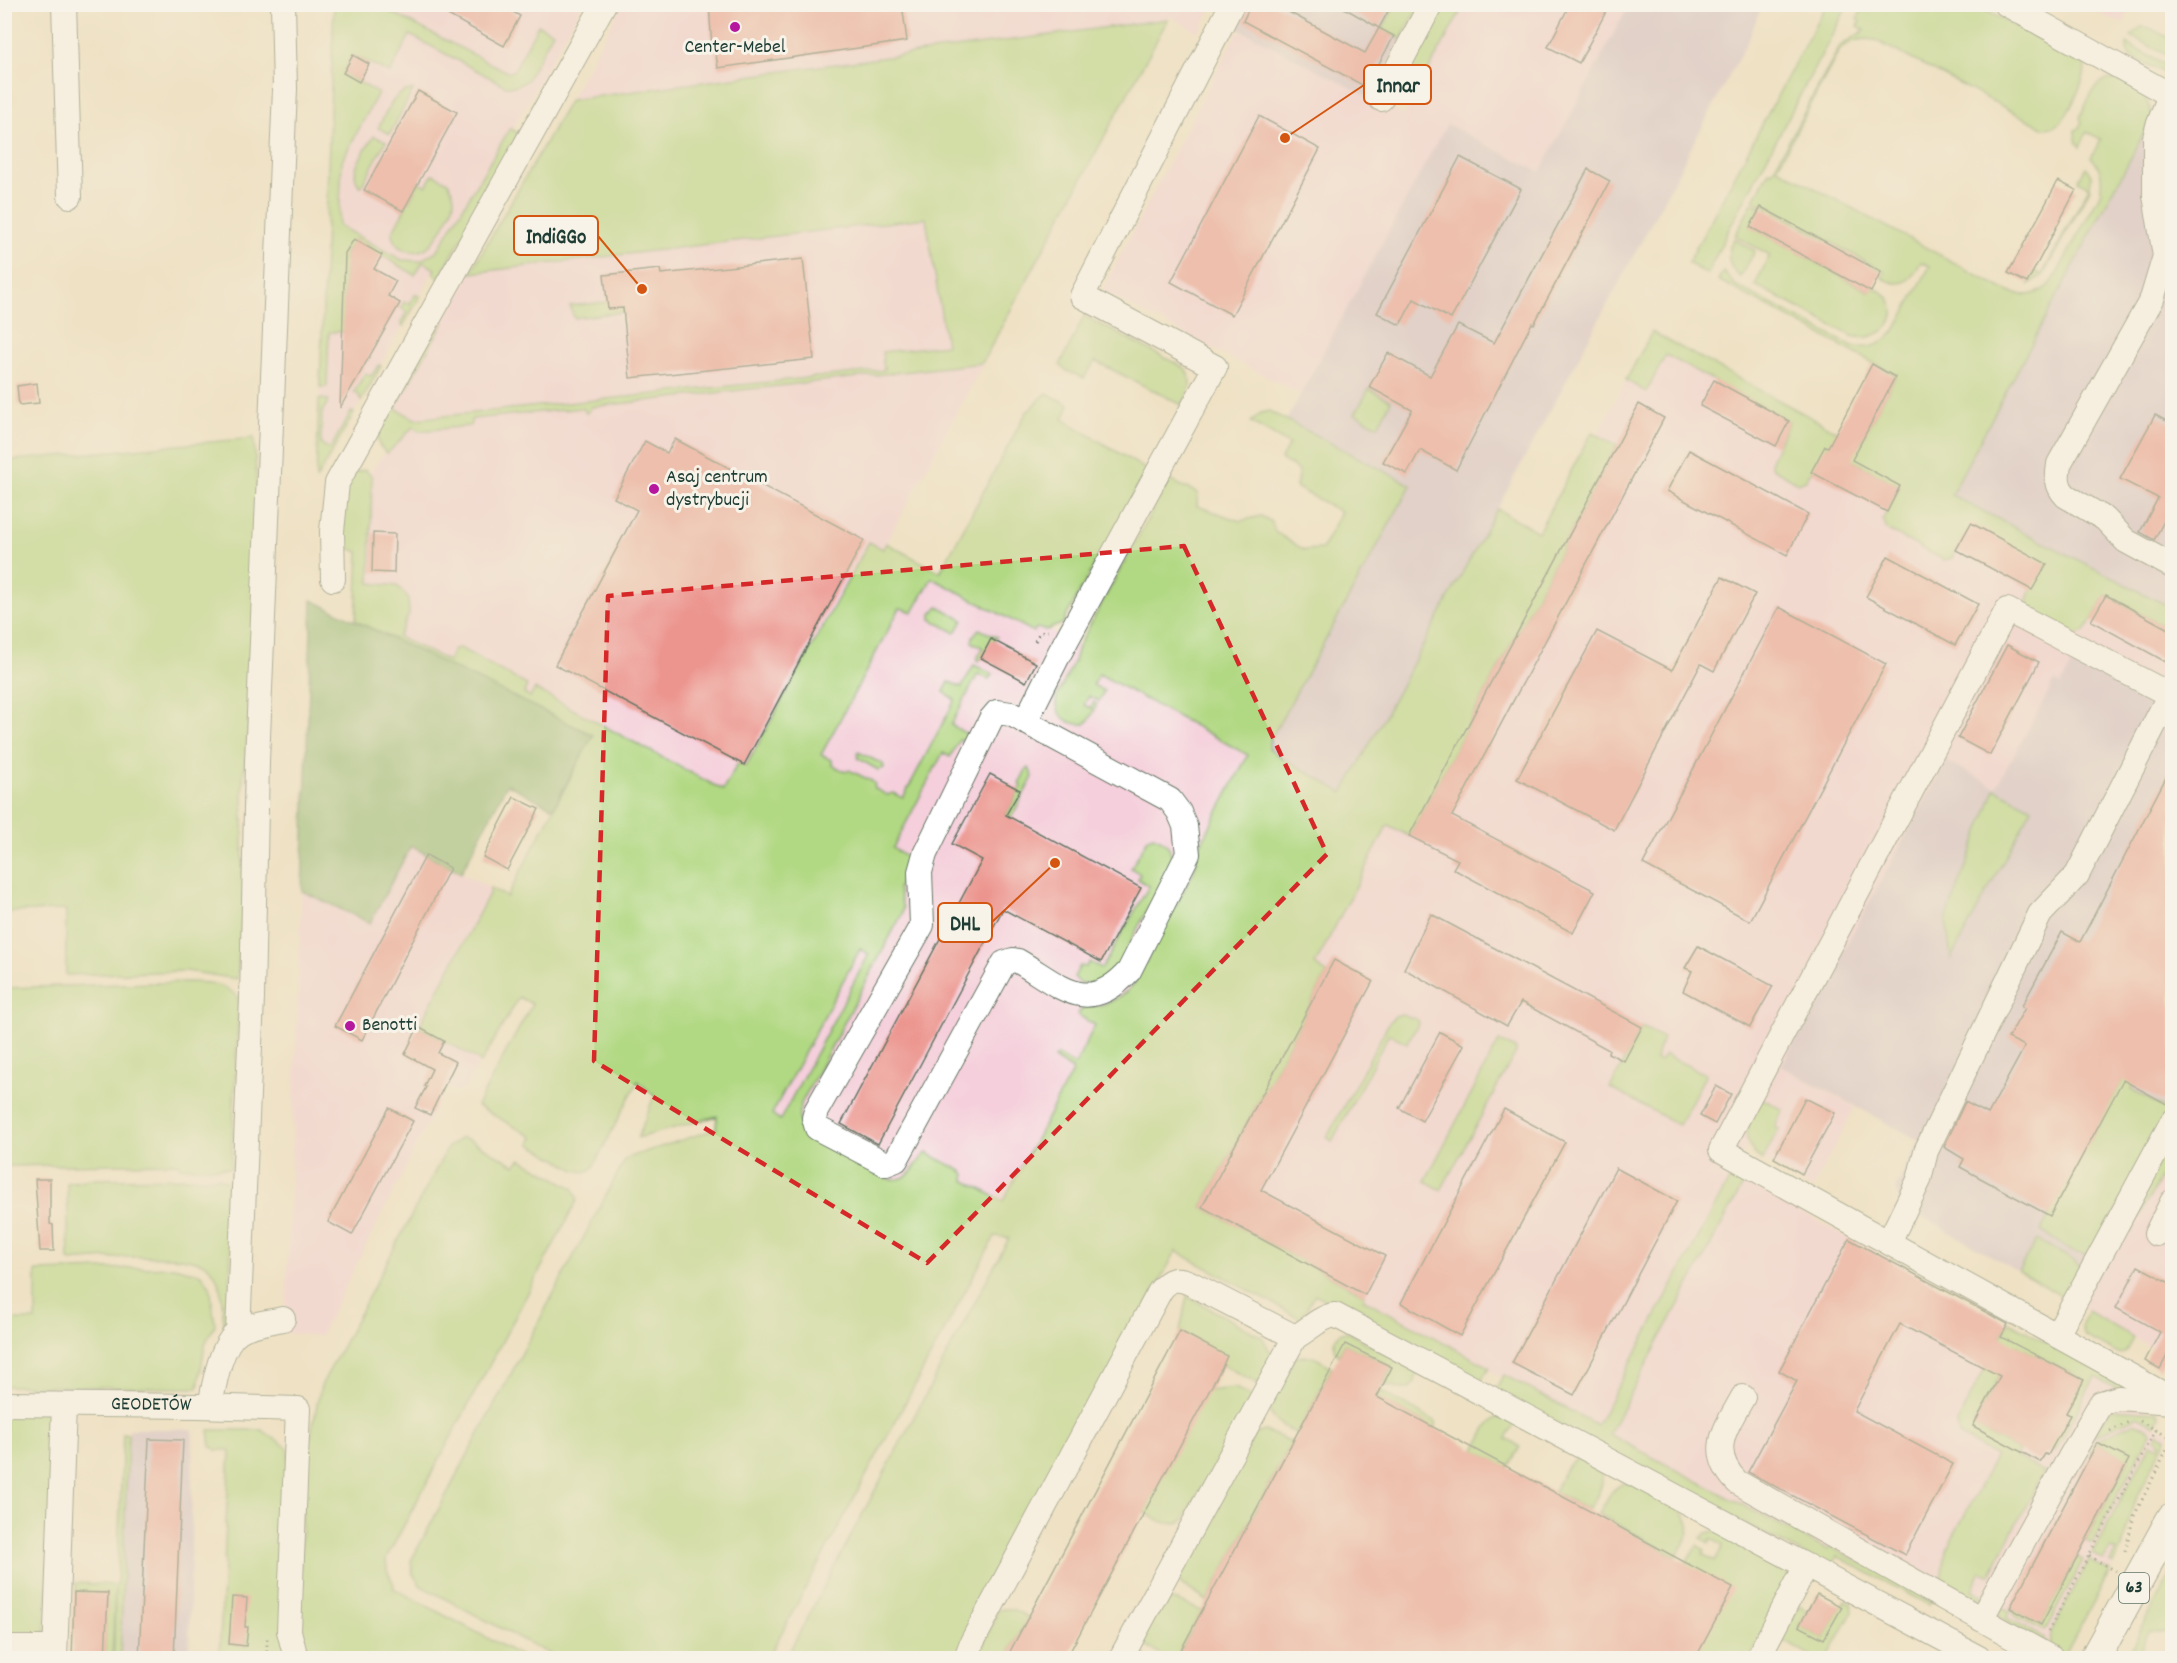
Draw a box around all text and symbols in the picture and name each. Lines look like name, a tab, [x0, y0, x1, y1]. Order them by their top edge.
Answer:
marker: Center-Mebel	[728, 20, 742, 34]
place label: Center-Mebel	[684, 34, 786, 62]
callout: Innar	[1364, 65, 1431, 104]
text: Innar	[1376, 73, 1421, 103]
callout: IndiGGo	[514, 216, 598, 255]
text: IndiGGo	[526, 224, 586, 254]
place label: Asaj centrum dystrybucji	[666, 464, 768, 515]
marker: Asaj centrum dystrybucji	[647, 482, 661, 496]
callout: DHL	[938, 903, 992, 942]
text: DHL	[950, 911, 980, 941]
place label: Benotti	[362, 1012, 417, 1040]
marker: Benotti	[343, 1019, 357, 1033]
street label: GEODETÓW	[111, 1391, 192, 1420]
road number: 63	[2119, 1573, 2149, 1603]

